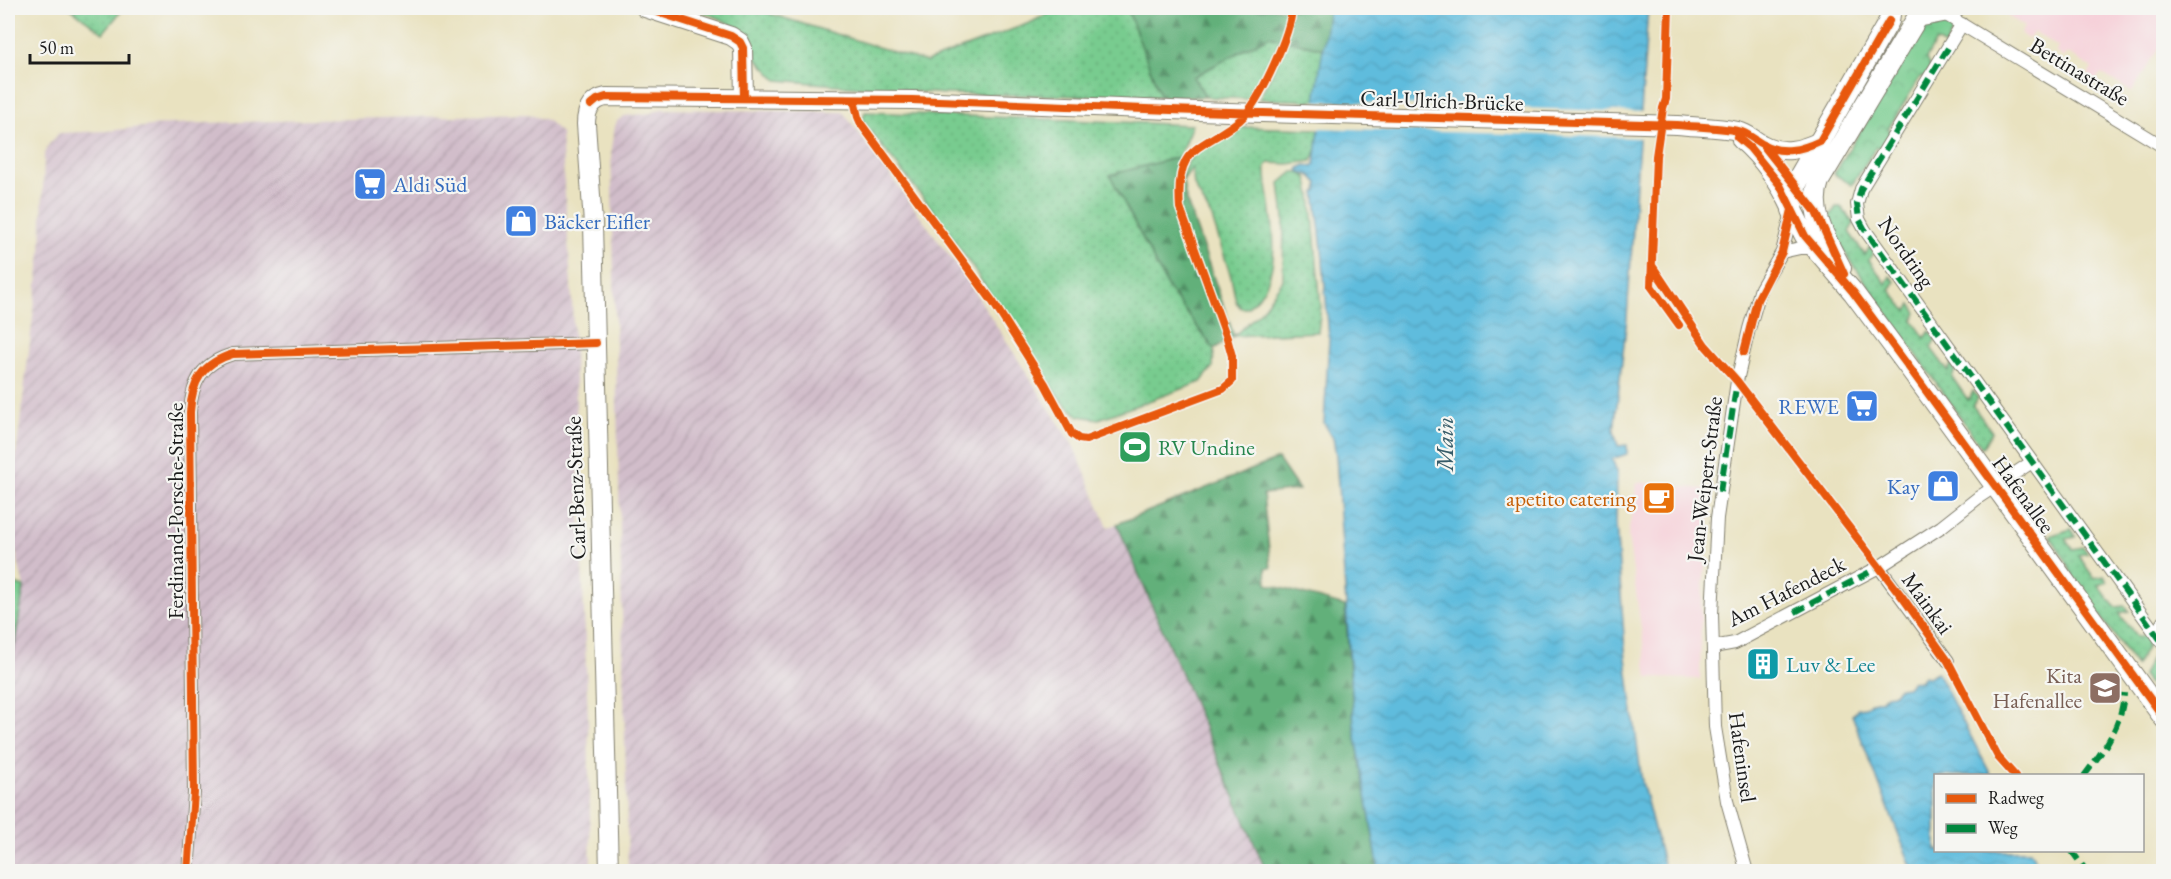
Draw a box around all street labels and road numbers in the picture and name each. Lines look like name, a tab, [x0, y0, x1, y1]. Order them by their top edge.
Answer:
street label: Bettinastraße	[2025, 30, 2135, 113]
street label: Carl-Ulrich-Brücke	[1360, 83, 1525, 118]
street label: Nordring	[1872, 211, 1942, 294]
street label: Jean-Weipert-Straße	[1680, 394, 1729, 565]
street label: Ferdinand-Porsche-Straße	[161, 402, 190, 619]
street label: Carl-Benz-Straße	[558, 415, 592, 560]
street label: Hafenallee	[1986, 450, 2062, 539]
street label: Am Hafendeck	[1721, 549, 1851, 634]
street label: Mainkai	[1895, 567, 1960, 640]
street label: Hafeninsel	[1722, 710, 1763, 804]

